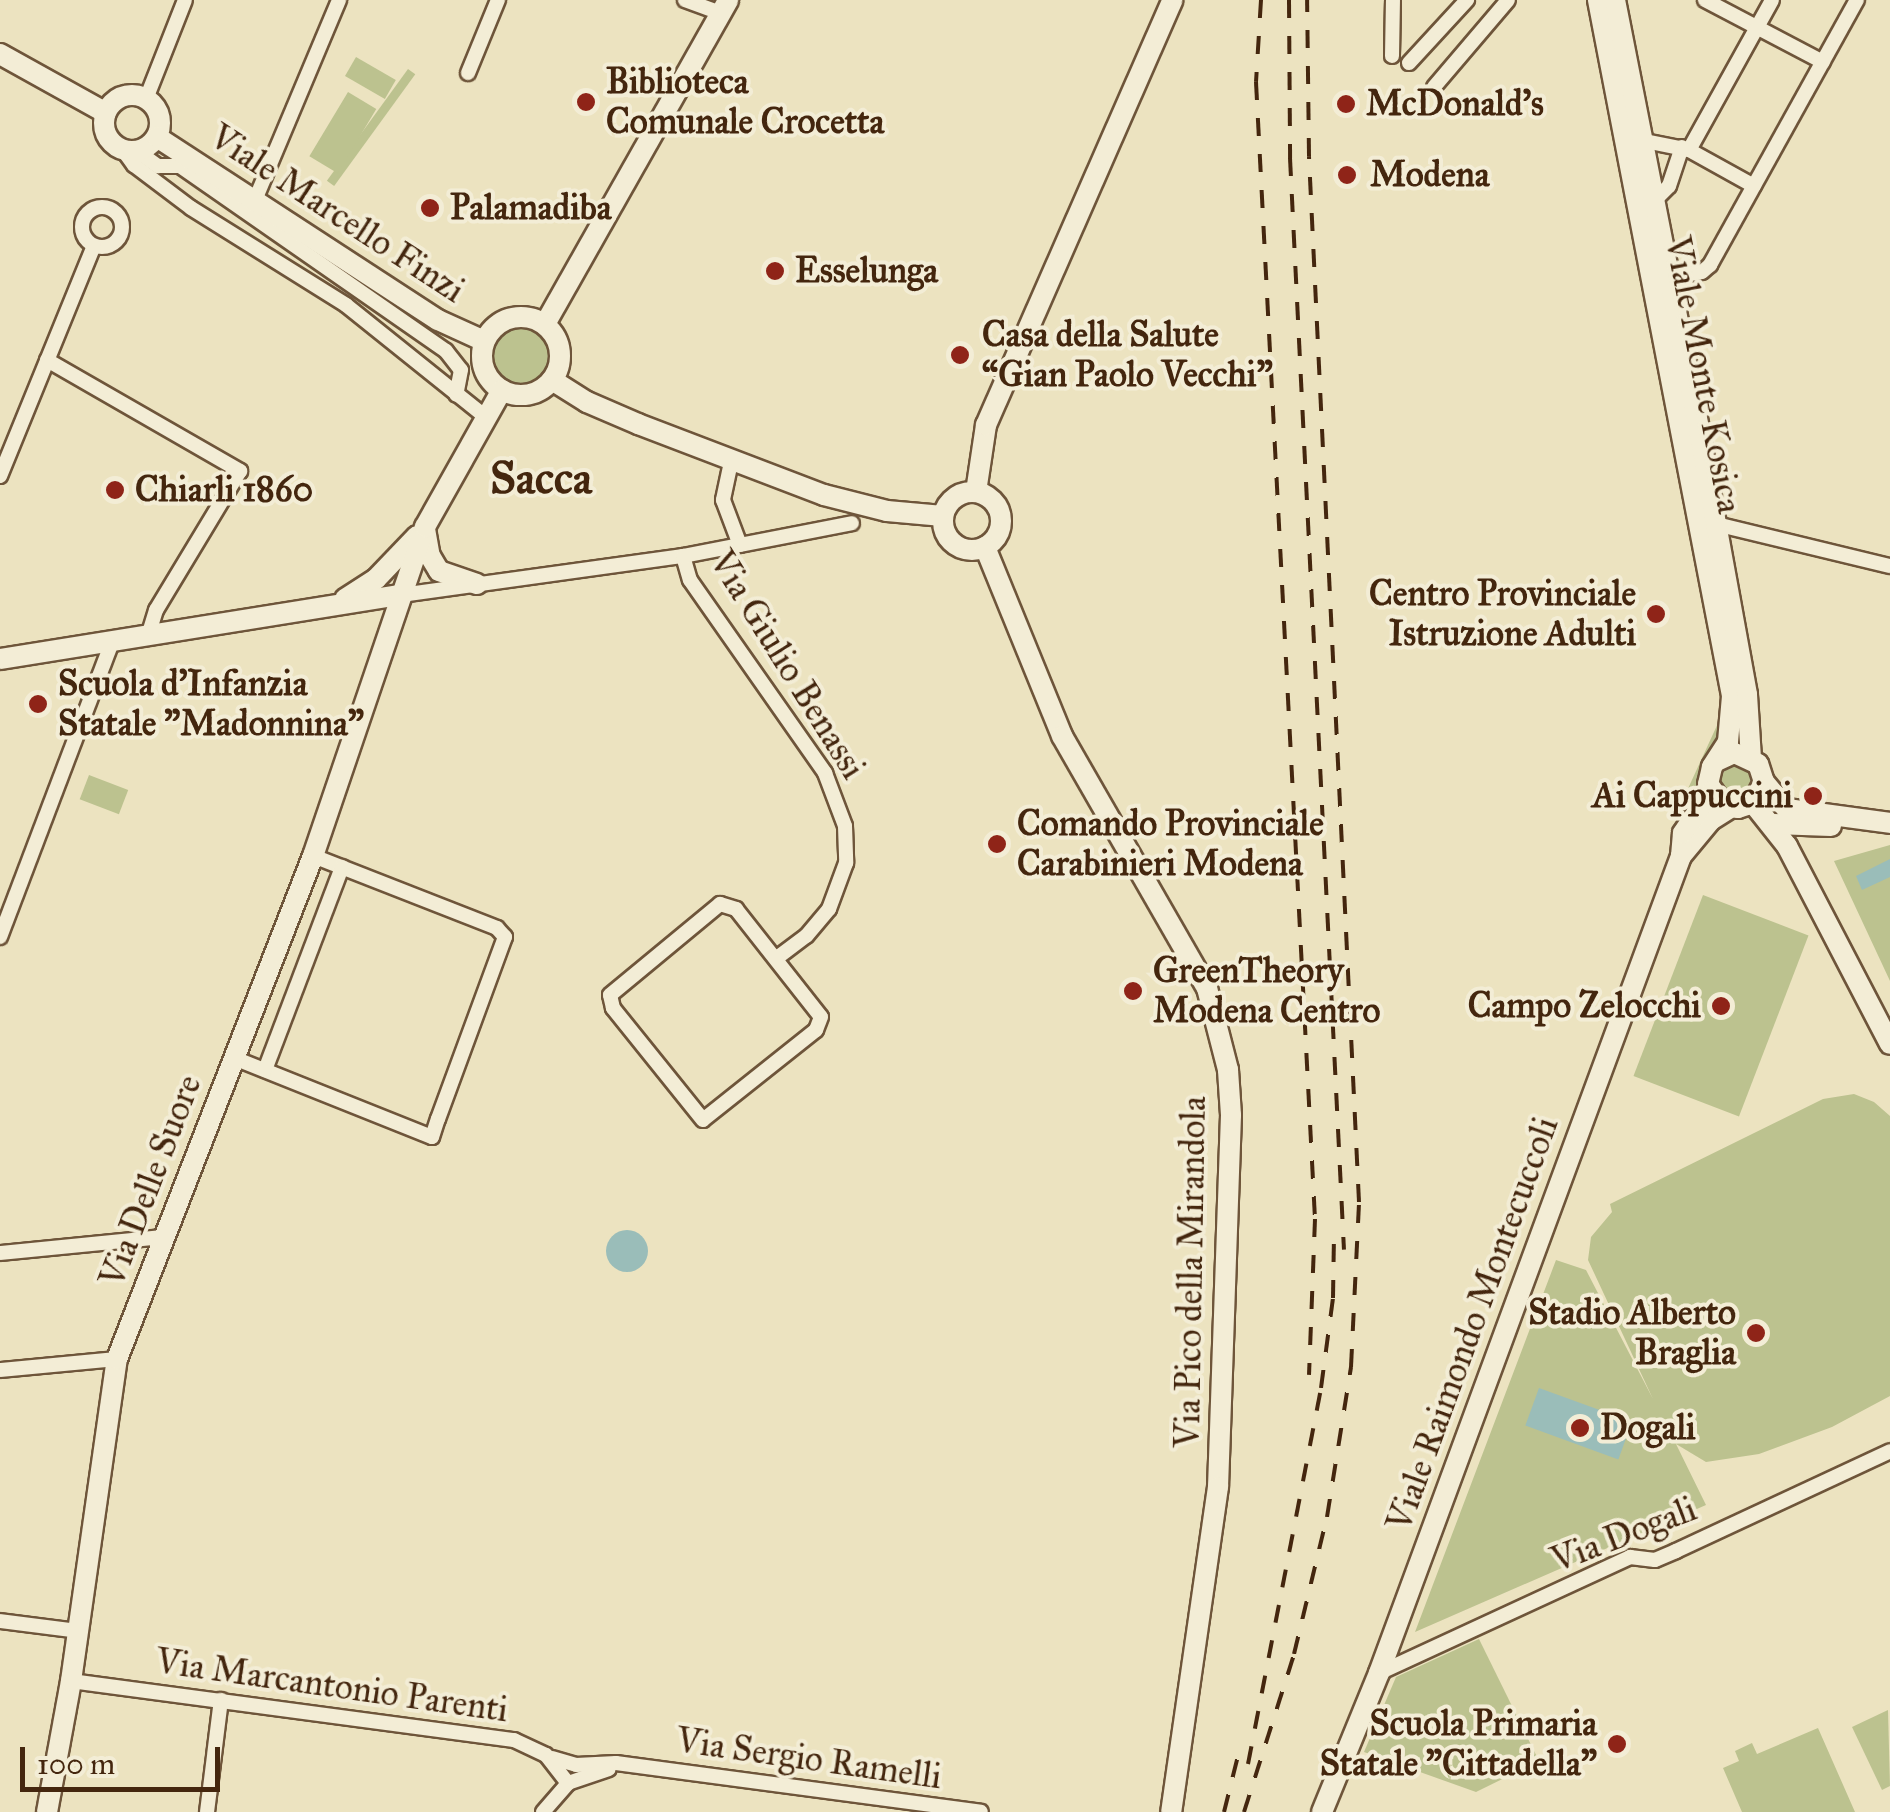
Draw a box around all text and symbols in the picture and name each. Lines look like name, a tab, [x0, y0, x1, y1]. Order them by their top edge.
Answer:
place label: Biblioteca Comunale Crocetta	[606, 61, 884, 143]
place label: McDonald's	[1366, 83, 1544, 125]
marker: Biblioteca Comunale Crocetta	[575, 91, 597, 113]
marker: McDonald's	[1335, 93, 1357, 115]
street label: Viale Marcello Finzi	[202, 116, 472, 312]
place label: Modena	[1370, 154, 1489, 196]
marker: Modena	[1334, 162, 1360, 188]
place label: Palamadiba	[450, 187, 611, 229]
marker: Palamadiba	[419, 197, 441, 219]
street label: Viale Monte Kosica	[1656, 233, 1750, 517]
place label: Esselunga	[795, 250, 938, 292]
marker: Esselunga	[764, 260, 786, 282]
place label: Casa della Salute “Gian Paolo Vecchi”	[982, 314, 1273, 396]
marker: Casa della Salute “Gian Paolo Vecchi”	[947, 342, 973, 368]
district label: Sacca	[490, 451, 592, 505]
place label: Chiarli 1860	[135, 469, 313, 511]
marker: Chiarli 1860	[104, 479, 126, 501]
street label: Via Giulio Benassi	[700, 543, 874, 787]
place label: Centro Provinciale Istruzione Adulti	[1369, 573, 1636, 655]
marker: Centro Provinciale Istruzione Adulti	[1645, 603, 1667, 625]
place label: Scuola d'Infanzia Statale "Madonnina"	[58, 663, 364, 745]
marker: Scuola d'Infanzia Statale "Madonnina"	[27, 693, 49, 715]
place label: Ai Cappuccini	[1592, 775, 1793, 817]
marker: Ai Cappuccini	[1802, 785, 1824, 807]
place label: Comando Provinciale Carabinieri Modena	[1017, 803, 1324, 885]
marker: Comando Provinciale Carabinieri Modena	[986, 833, 1008, 855]
place label: GreenTheory Modena Centro	[1153, 950, 1380, 1032]
marker: GreenTheory Modena Centro	[1122, 980, 1144, 1002]
place label: Campo Zelocchi	[1468, 985, 1701, 1027]
marker: Campo Zelocchi	[1710, 995, 1732, 1017]
street label: Via Delle Suore	[91, 1069, 211, 1293]
street label: Via Pico della Mirandola	[1167, 1096, 1215, 1448]
street label: Viale Raimondo Montecuccoli	[1378, 1111, 1568, 1537]
place label: Stadio Alberto Braglia	[1528, 1292, 1736, 1374]
marker: Stadio Alberto Braglia	[1745, 1322, 1767, 1344]
place label: Dogali	[1600, 1407, 1696, 1449]
marker: Dogali	[1569, 1417, 1591, 1439]
street label: Via Dogali	[1546, 1488, 1702, 1582]
street label: Via Marcantonio Parenti	[153, 1641, 511, 1731]
place label: Scuola Primaria Statale "Cittadella"	[1320, 1703, 1597, 1785]
street label: Via Sergio Ramelli	[674, 1720, 944, 1798]
scale bar	[25, 1727, 225, 1789]
marker: Scuola Primaria Statale "Cittadella"	[1606, 1733, 1628, 1755]
text: 100 m	[37, 1746, 115, 1782]

